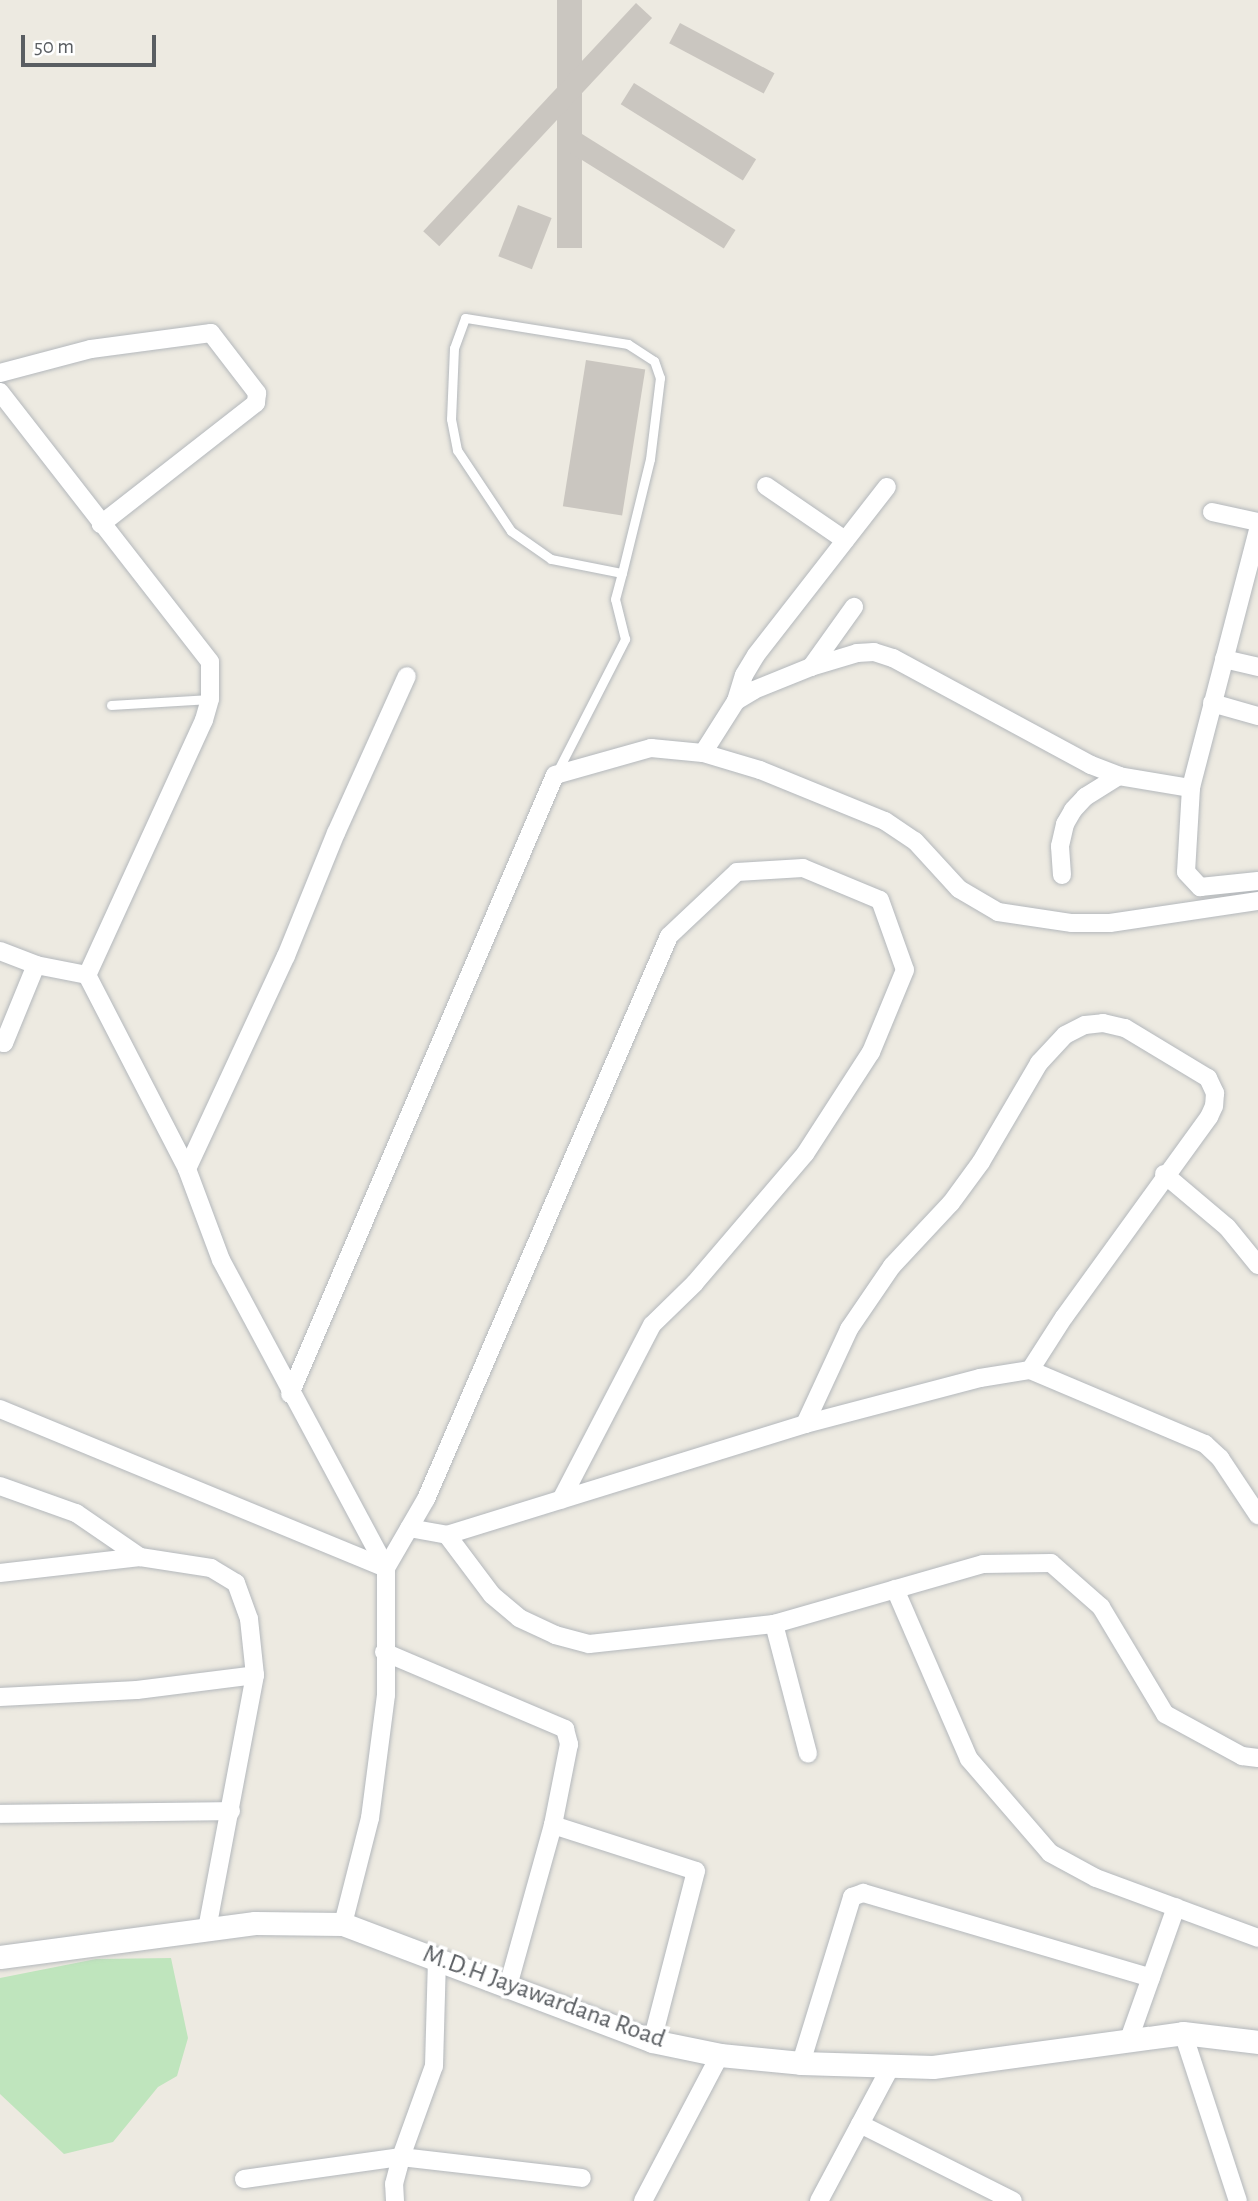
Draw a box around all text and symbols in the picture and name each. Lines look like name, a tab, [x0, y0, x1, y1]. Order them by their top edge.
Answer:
scale bar	[24, 21, 159, 65]
text: 50 m	[34, 36, 74, 57]
street label: M.D.H Jayawardana Road	[419, 1939, 669, 2055]

